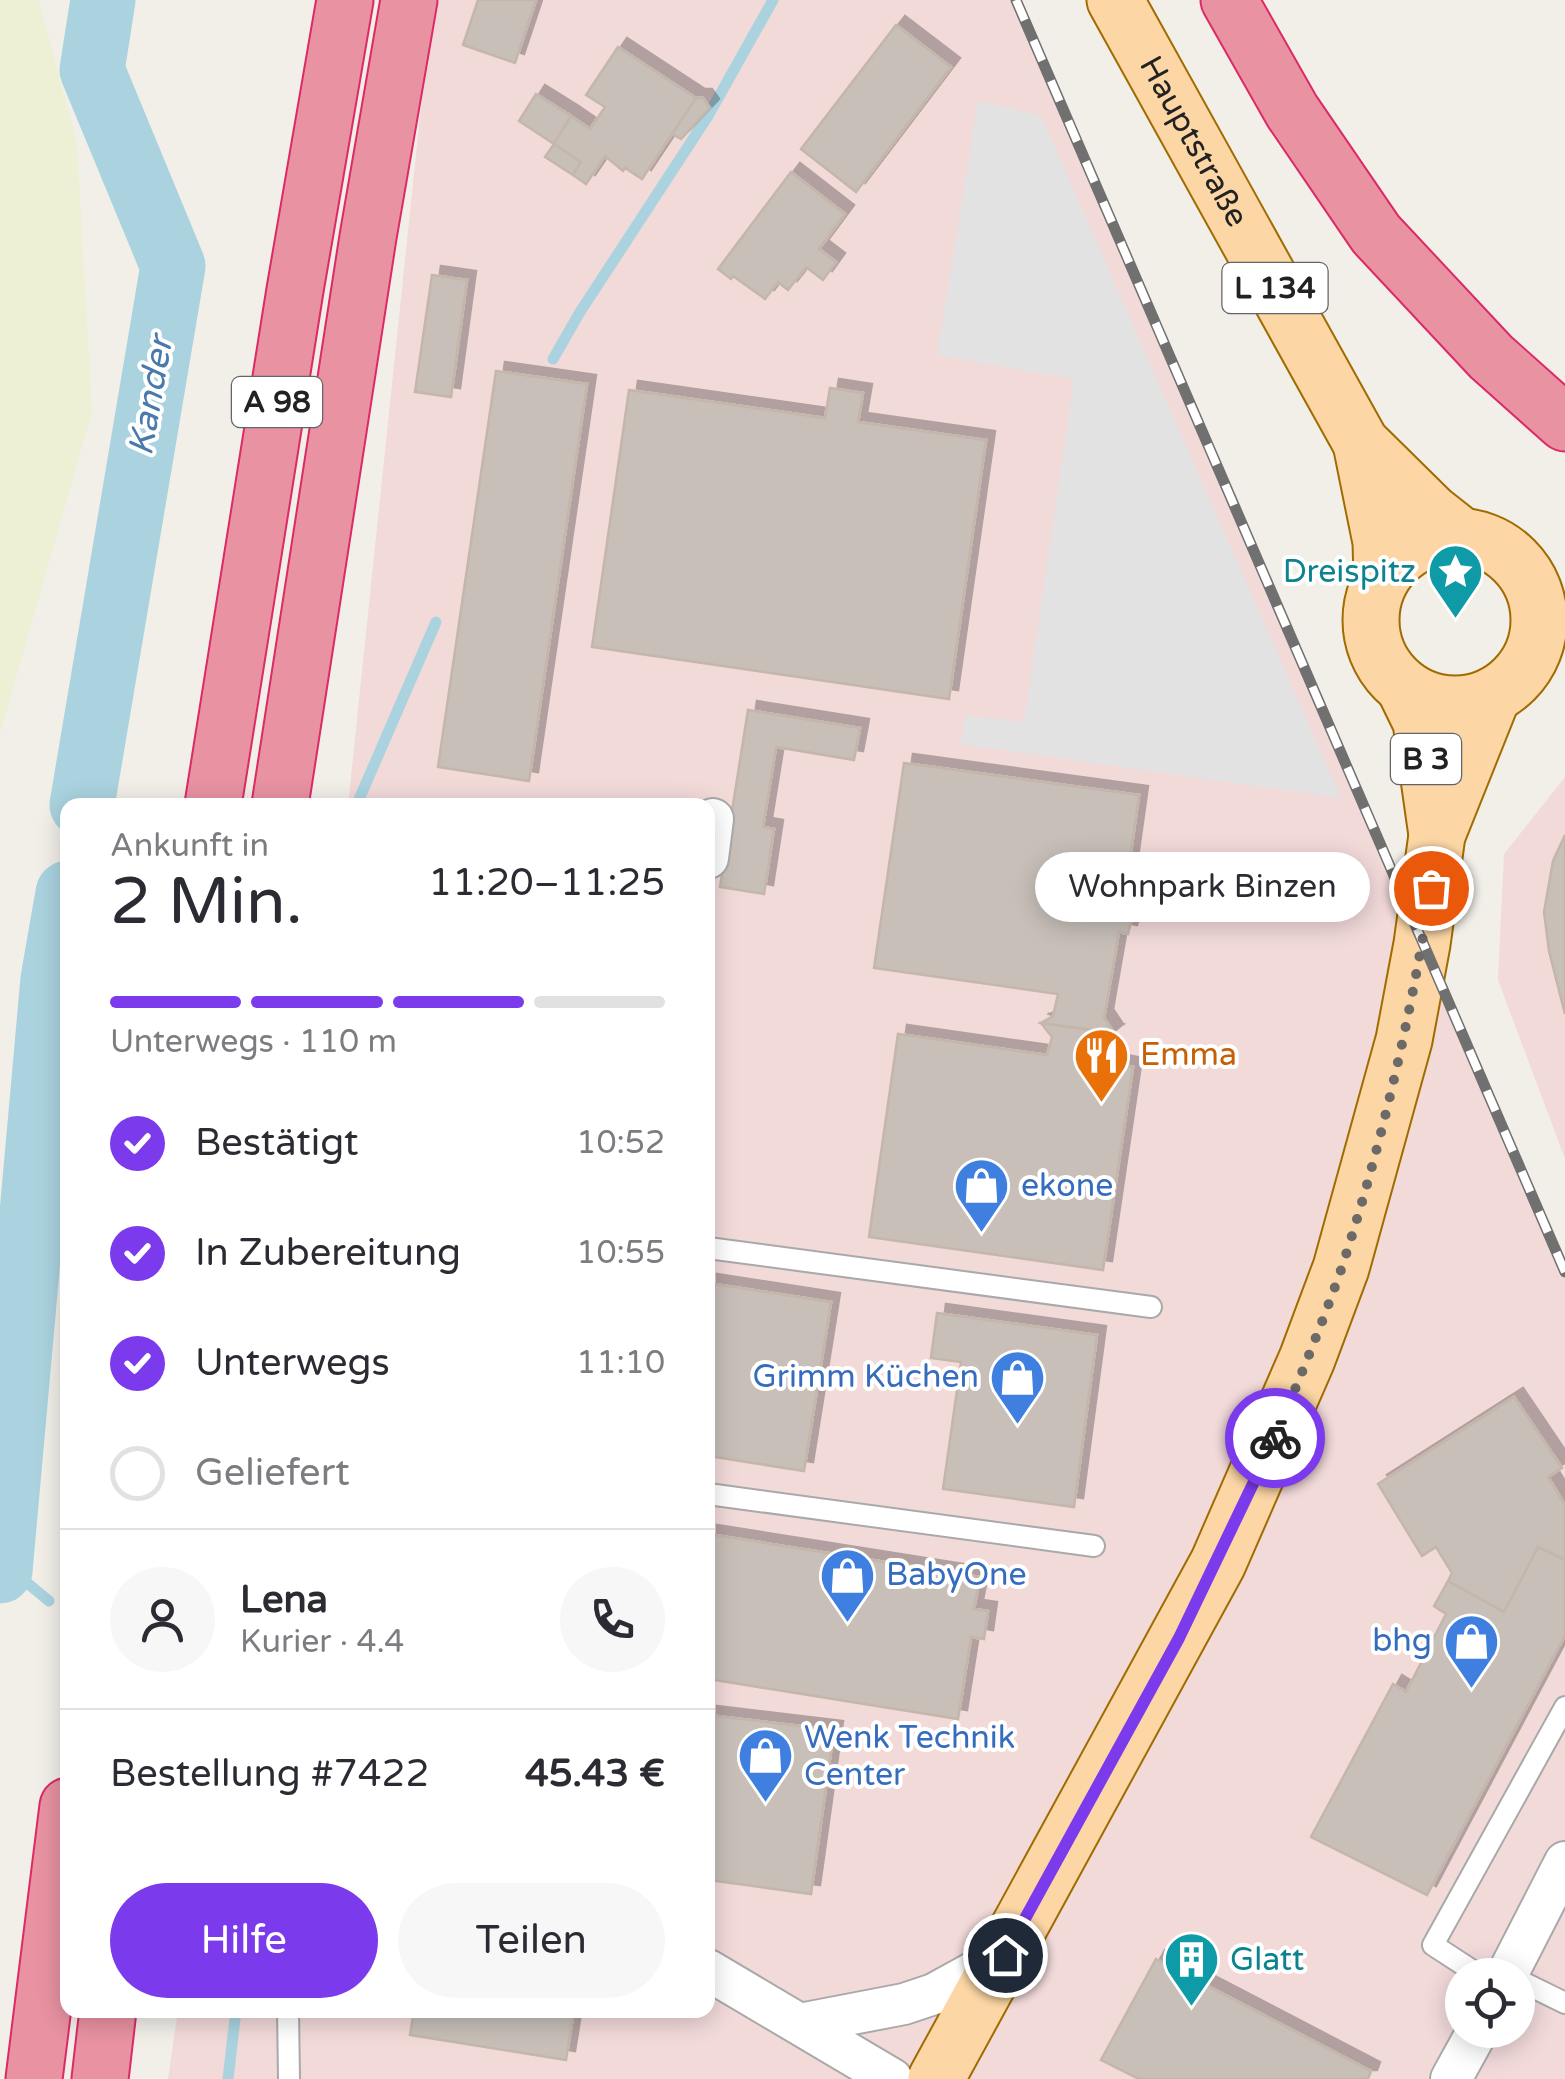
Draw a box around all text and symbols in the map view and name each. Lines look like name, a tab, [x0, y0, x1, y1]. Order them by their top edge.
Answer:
street label: Hauptstraße	[1131, 50, 1256, 234]
road number: L 134	[1222, 263, 1328, 313]
water label: Kander	[120, 329, 183, 459]
road number: A 98	[232, 377, 322, 427]
place icon: Dreispitz	[1425, 542, 1485, 621]
place label: Dreispitz	[1283, 553, 1416, 591]
road number: B 3	[1391, 734, 1461, 784]
text: Ankunft in	[110, 827, 269, 865]
pin	[1389, 846, 1474, 931]
callout: Wohnpark Binzen	[1036, 853, 1371, 923]
text: 11:20–11:25	[428, 860, 665, 906]
icon: bag	[1404, 861, 1459, 916]
text: 2 Min.	[110, 863, 303, 942]
text: Wohnpark Binzen	[1068, 868, 1337, 906]
text: Unterwegs · 110 m	[110, 1023, 397, 1061]
restaurant icon: Emma	[1071, 1025, 1131, 1104]
place label: Emma	[1140, 1036, 1237, 1074]
icon: check	[110, 1116, 165, 1171]
text: Bestätigt	[195, 1120, 359, 1166]
text: 10:52	[576, 1124, 665, 1162]
shop icon: ekone	[952, 1156, 1012, 1235]
place label: ekone	[1021, 1167, 1113, 1205]
icon: check	[110, 1226, 165, 1281]
text: In Zubereitung	[195, 1230, 461, 1276]
text: 10:55	[576, 1234, 665, 1272]
icon: check	[110, 1336, 165, 1391]
text: Unterwegs	[195, 1340, 390, 1386]
text: 11:10	[576, 1344, 665, 1382]
shop icon: Grimm Küchen	[988, 1347, 1048, 1426]
place label: Grimm Küchen	[752, 1358, 979, 1396]
courier	[1225, 1388, 1325, 1488]
icon: bike	[1248, 1411, 1303, 1466]
text: Geliefert	[195, 1450, 350, 1496]
shop icon: BabyOne	[817, 1545, 877, 1624]
place label: BabyOne	[886, 1556, 1027, 1594]
button: person	[110, 1567, 215, 1672]
button: phone	[560, 1567, 665, 1672]
text: Lena	[240, 1577, 328, 1623]
shop icon: bhg	[1441, 1611, 1501, 1690]
place label: bhg	[1372, 1622, 1432, 1660]
text: Kurier · 4.4	[240, 1623, 404, 1661]
place label: Wenk Technik Center	[804, 1719, 1015, 1794]
shop icon: Wenk Technik Center	[735, 1726, 795, 1805]
text: Bestellung #7422	[110, 1751, 429, 1797]
text: 45.43 €	[525, 1751, 665, 1797]
button: Hilfe	[110, 1883, 378, 1998]
button: Teilen	[398, 1883, 665, 1998]
pin	[963, 1913, 1048, 1998]
icon: home	[978, 1928, 1033, 1983]
building icon: Glatt	[1161, 1930, 1221, 2009]
place label: Glatt	[1230, 1941, 1304, 1979]
map controls	[1445, 1958, 1535, 2048]
button: locate	[1445, 1958, 1535, 2048]

